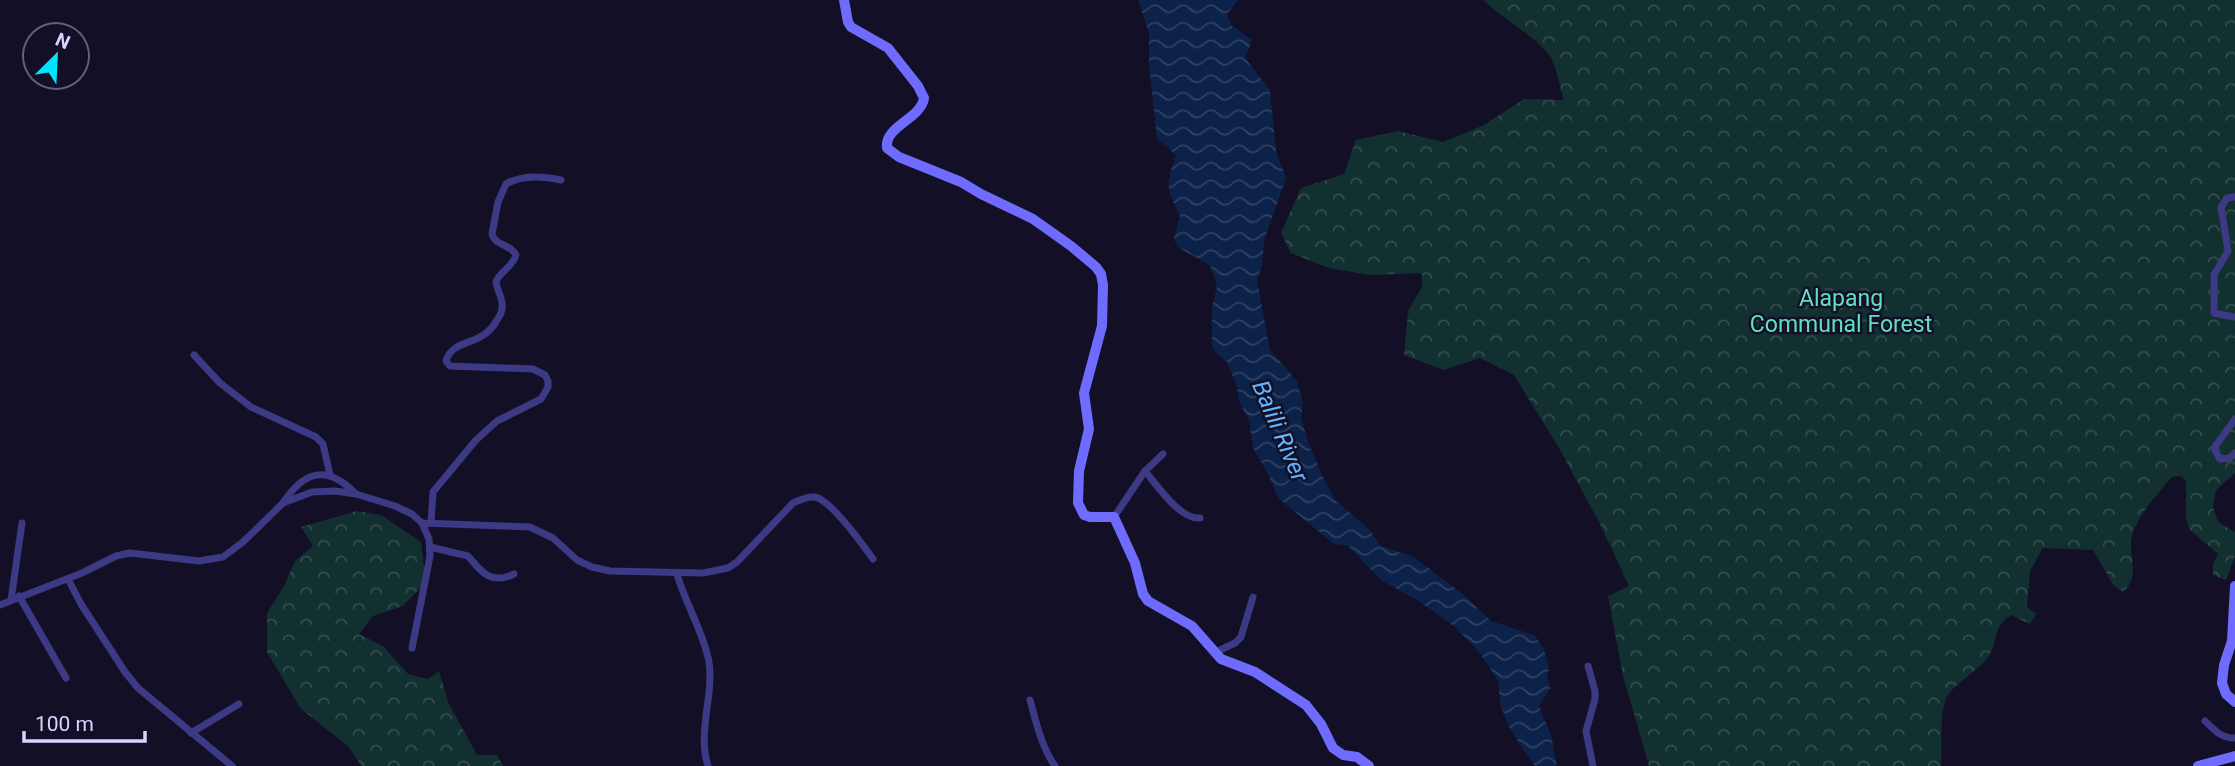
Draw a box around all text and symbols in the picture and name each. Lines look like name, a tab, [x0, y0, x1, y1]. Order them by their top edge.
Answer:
north arrow	[21, 21, 91, 91]
text: N	[52, 28, 74, 54]
park label: Alapang Communal Forest	[1750, 285, 1932, 338]
water label: Balili River	[1246, 376, 1314, 487]
scale bar	[24, 700, 145, 744]
text: 100 m	[35, 712, 94, 736]

